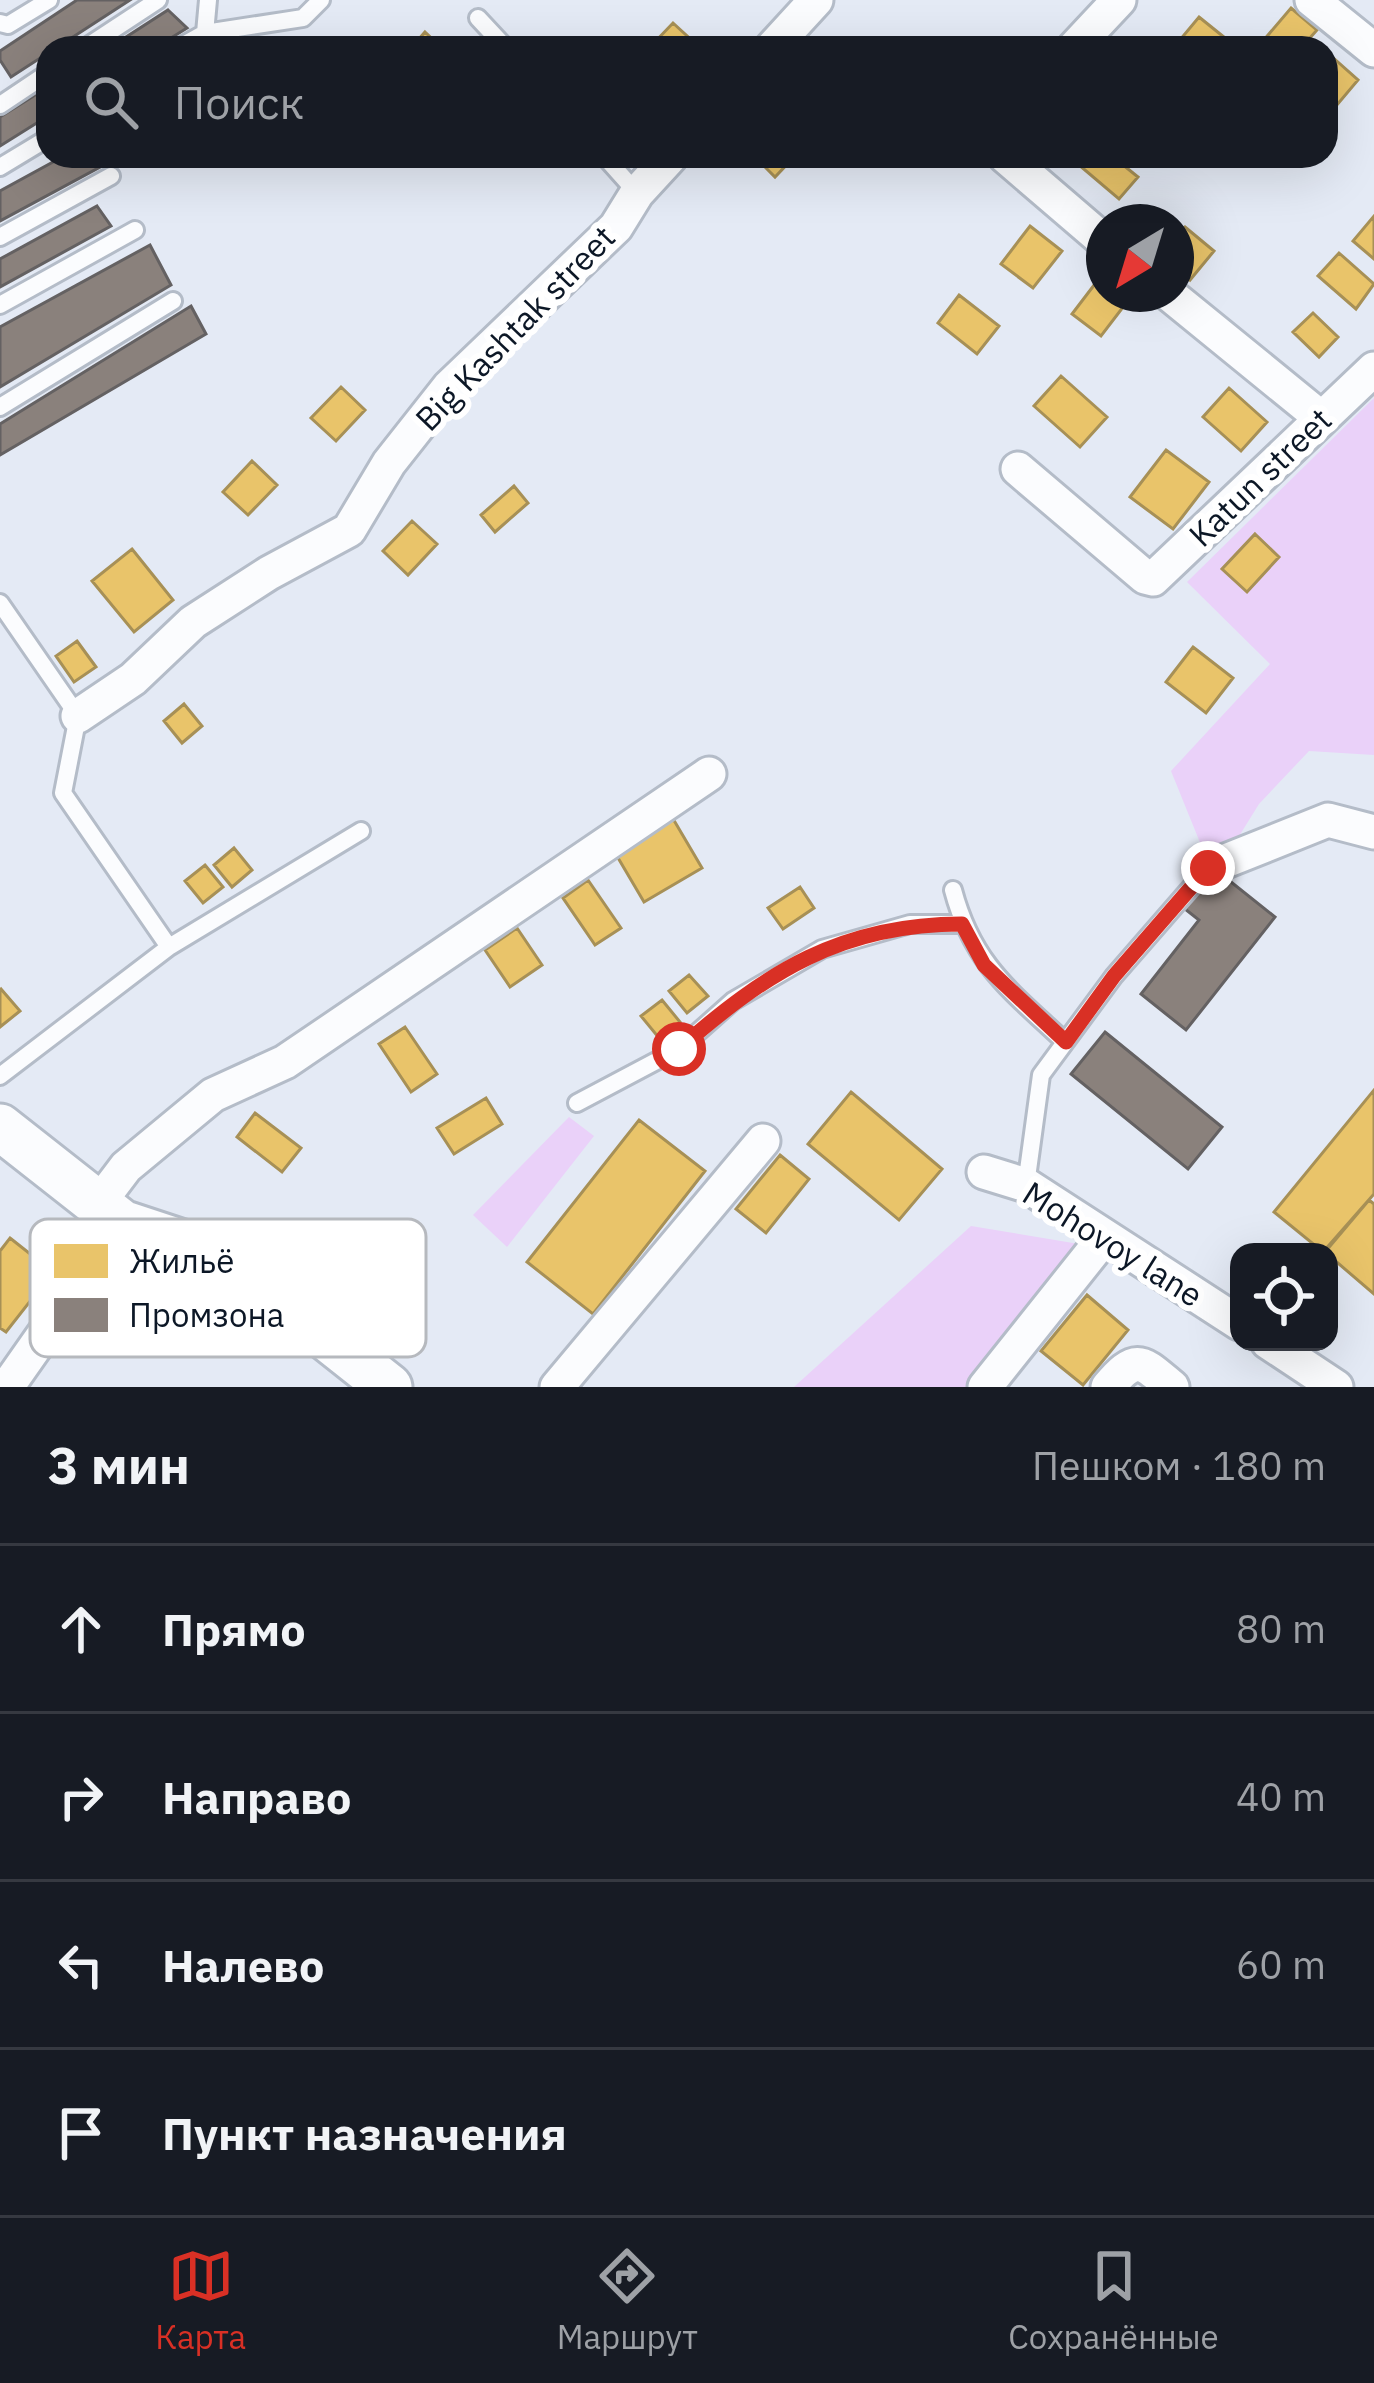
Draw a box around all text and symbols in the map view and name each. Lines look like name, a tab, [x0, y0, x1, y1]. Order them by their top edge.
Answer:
search box	[36, 36, 1338, 168]
icon: search	[78, 69, 144, 135]
text: Поиск	[174, 73, 304, 131]
north arrow	[1086, 204, 1194, 312]
street label: Big Kashtak street	[406, 216, 624, 440]
street label: Katun street	[1179, 398, 1340, 555]
route end	[1181, 841, 1235, 895]
route start	[652, 1022, 706, 1076]
street label: Mohovoy lane	[1015, 1171, 1211, 1316]
legend	[30, 1219, 426, 1357]
text: Жильё	[129, 1239, 234, 1282]
map controls	[1230, 1243, 1338, 1351]
button: locate	[1230, 1243, 1338, 1351]
text: Промзона	[129, 1293, 285, 1336]
text: 3 мин	[48, 1432, 190, 1498]
text: Пешком · 180 m	[1032, 1440, 1326, 1491]
icon: ahead	[48, 1596, 114, 1662]
text: Прямо	[162, 1600, 306, 1658]
text: 80 m	[1236, 1603, 1326, 1654]
icon: right	[48, 1764, 114, 1830]
text: Направо	[162, 1768, 351, 1826]
text: 40 m	[1236, 1771, 1326, 1822]
icon: left	[48, 1932, 114, 1998]
text: Налево	[162, 1936, 324, 1994]
text: 60 m	[1236, 1939, 1326, 1990]
icon: arrive	[48, 2100, 114, 2166]
text: Пункт назначения	[162, 2104, 567, 2162]
tab: Карта	[155, 2243, 246, 2358]
tab: Маршрут	[557, 2243, 698, 2358]
tab: Сохранённые	[1008, 2243, 1219, 2358]

